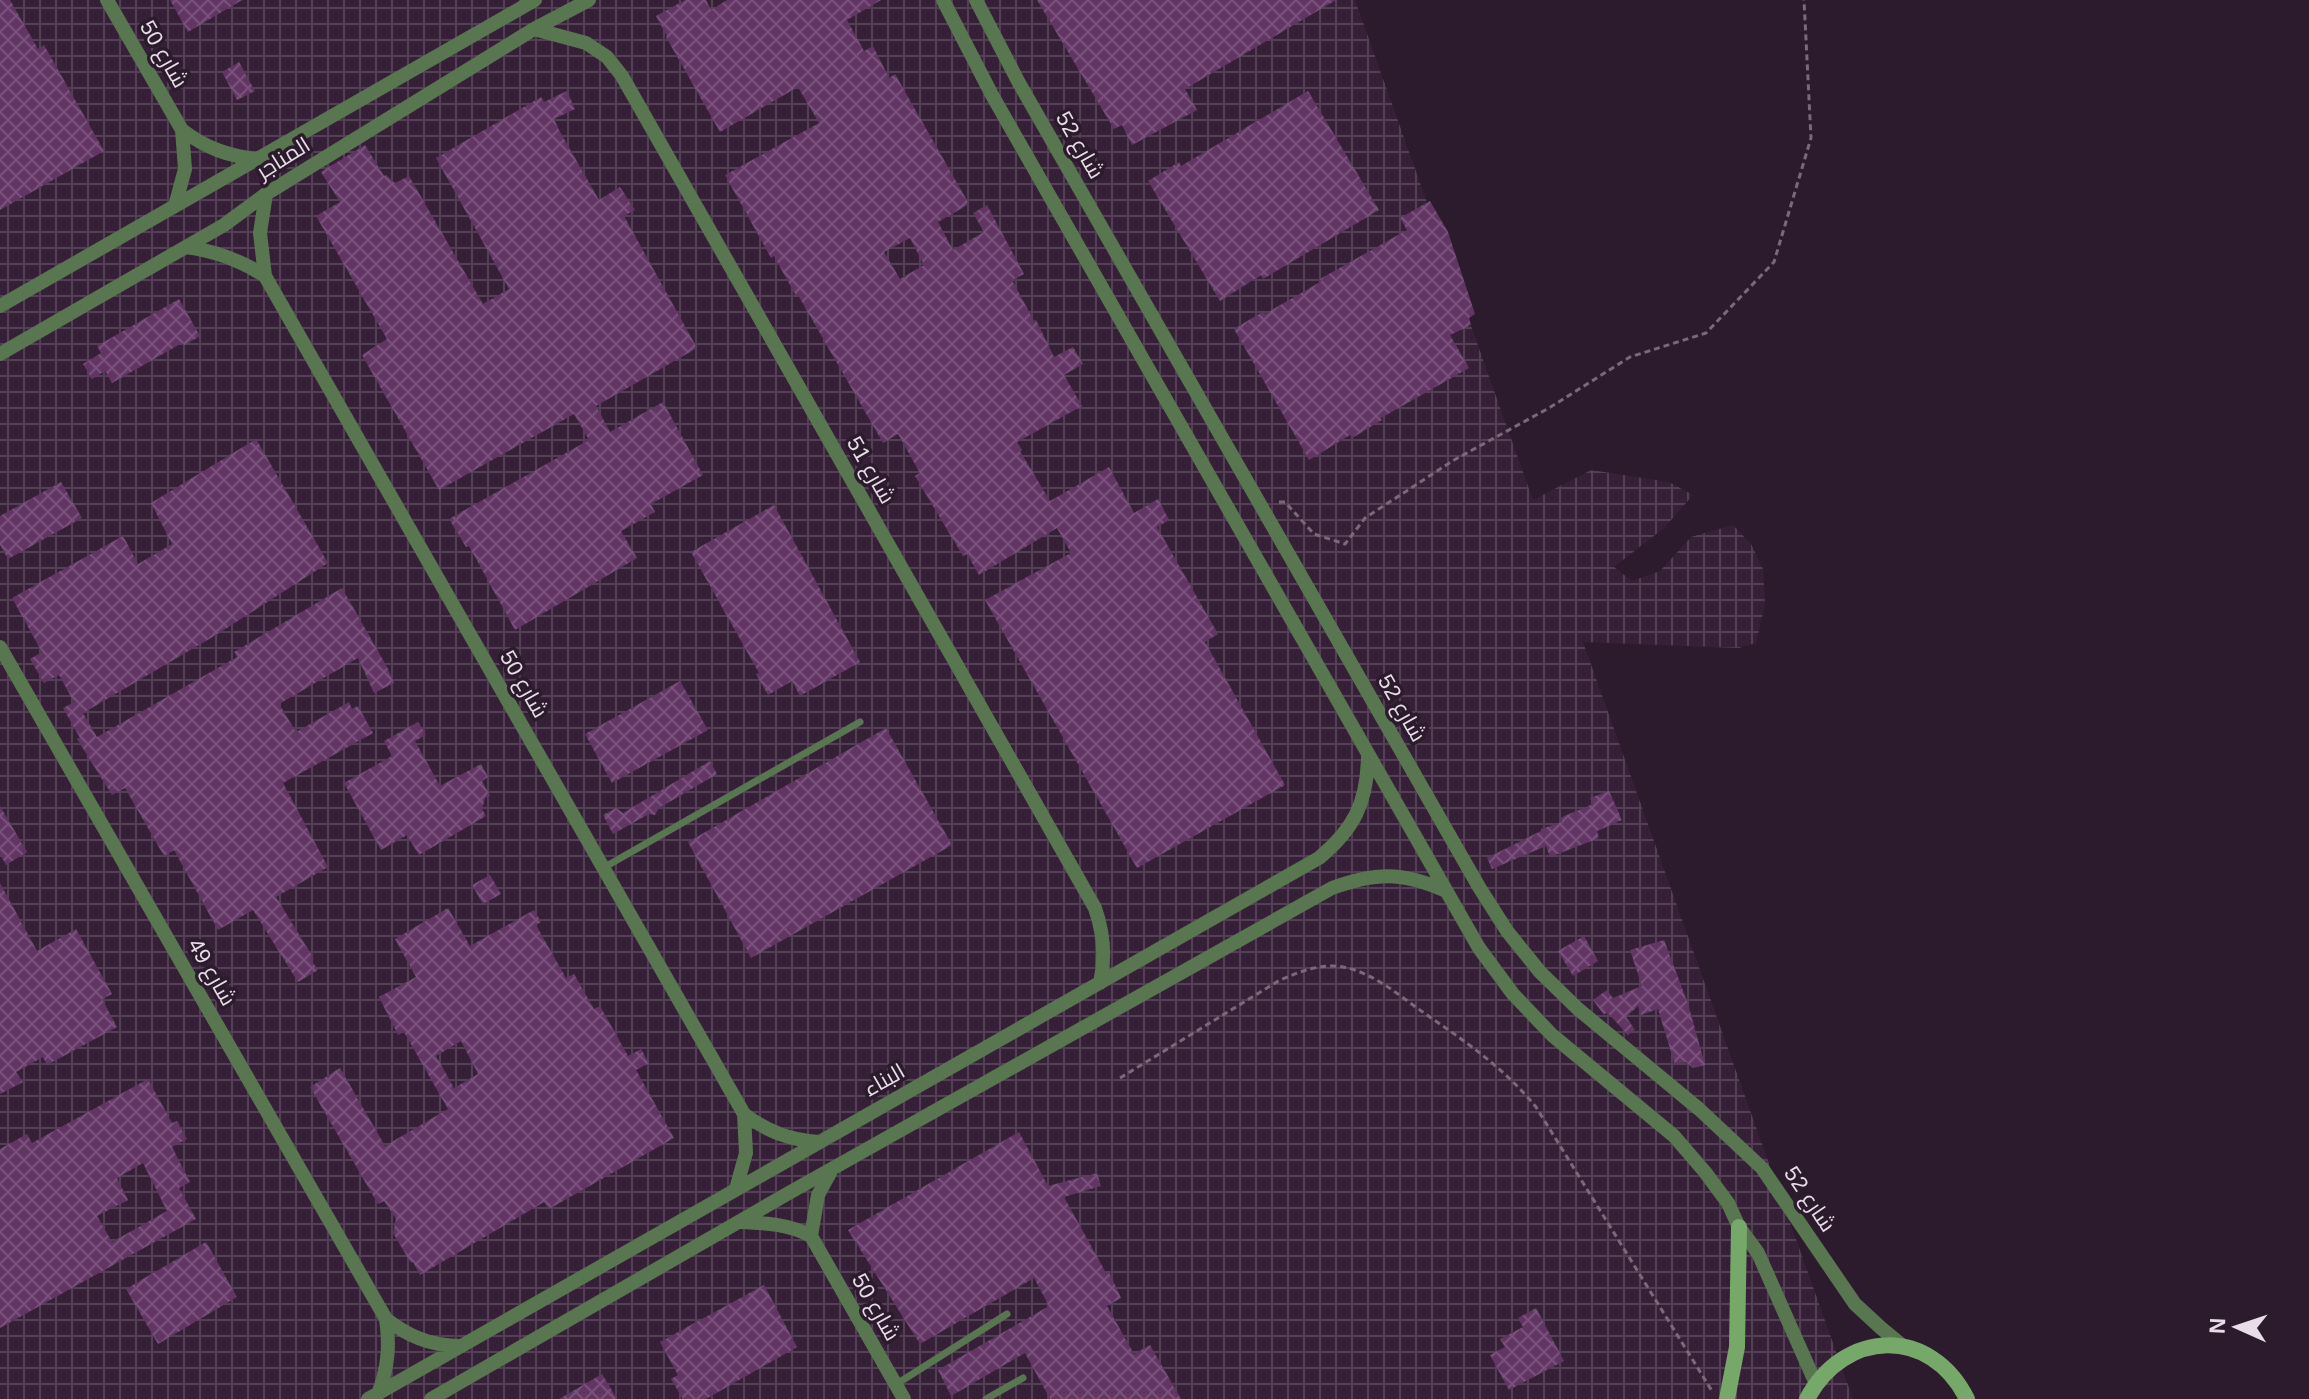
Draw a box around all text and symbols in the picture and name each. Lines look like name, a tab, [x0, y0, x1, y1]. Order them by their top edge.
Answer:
street label: شارع 50	[133, 16, 193, 93]
street label: شارع 52	[1049, 107, 1109, 184]
street label: المناجر	[250, 132, 314, 185]
street label: شارع 51	[840, 432, 900, 509]
street label: شارع 50	[493, 646, 553, 723]
street label: شارع 52	[1371, 670, 1431, 747]
street label: شارع 49	[181, 934, 241, 1011]
street label: البناء	[859, 1058, 909, 1102]
street label: شارع 52	[1778, 1162, 1841, 1237]
street label: شارع 50	[845, 1269, 905, 1346]
north arrow	[2197, 1287, 2277, 1367]
text: N	[2205, 1317, 2230, 1335]

